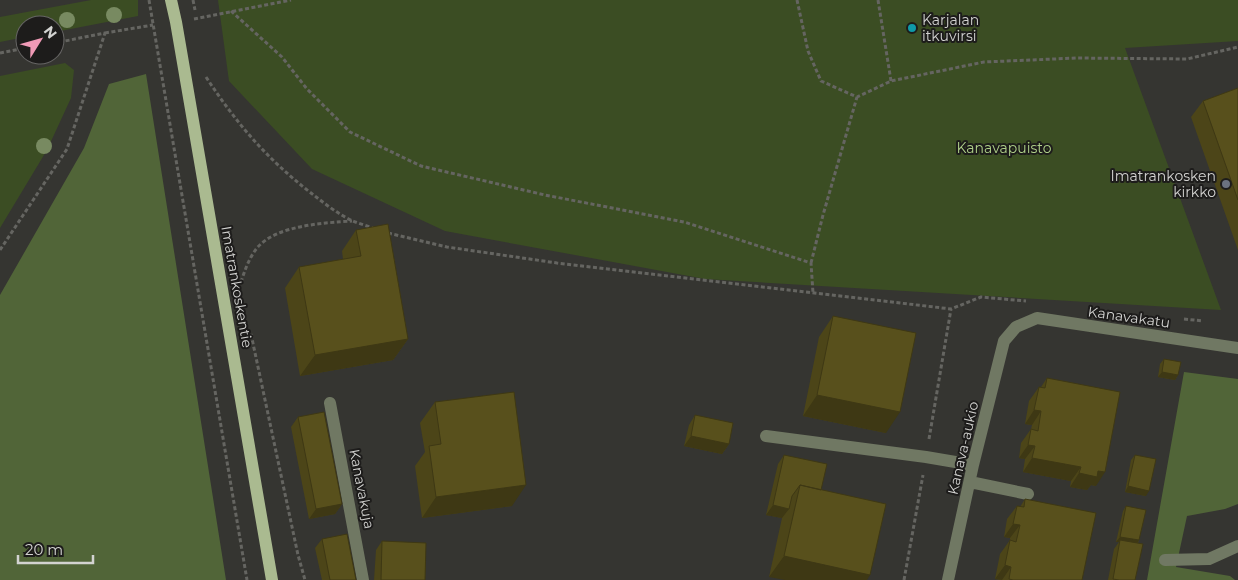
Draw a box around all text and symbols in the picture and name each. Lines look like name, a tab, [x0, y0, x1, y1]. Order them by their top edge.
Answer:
place label: Karjalan itkuvirsi	[922, 11, 979, 45]
north arrow	[15, 15, 65, 65]
text: N	[40, 22, 61, 42]
marker: Karjalan itkuvirsi	[906, 22, 918, 34]
park label: Kanavapuisto	[957, 139, 1052, 157]
place label: Imatrankosken kirkko	[1111, 167, 1216, 201]
marker: Imatrankosken kirkko	[1220, 178, 1232, 190]
street label: Imatrankoskentie	[217, 225, 257, 349]
street label: Kanavakatu	[1087, 302, 1171, 332]
street label: Kanava-aukio	[944, 399, 983, 496]
street label: Kanavakuja	[345, 448, 379, 530]
scale bar	[18, 532, 92, 564]
text: 20 m	[25, 540, 63, 559]

